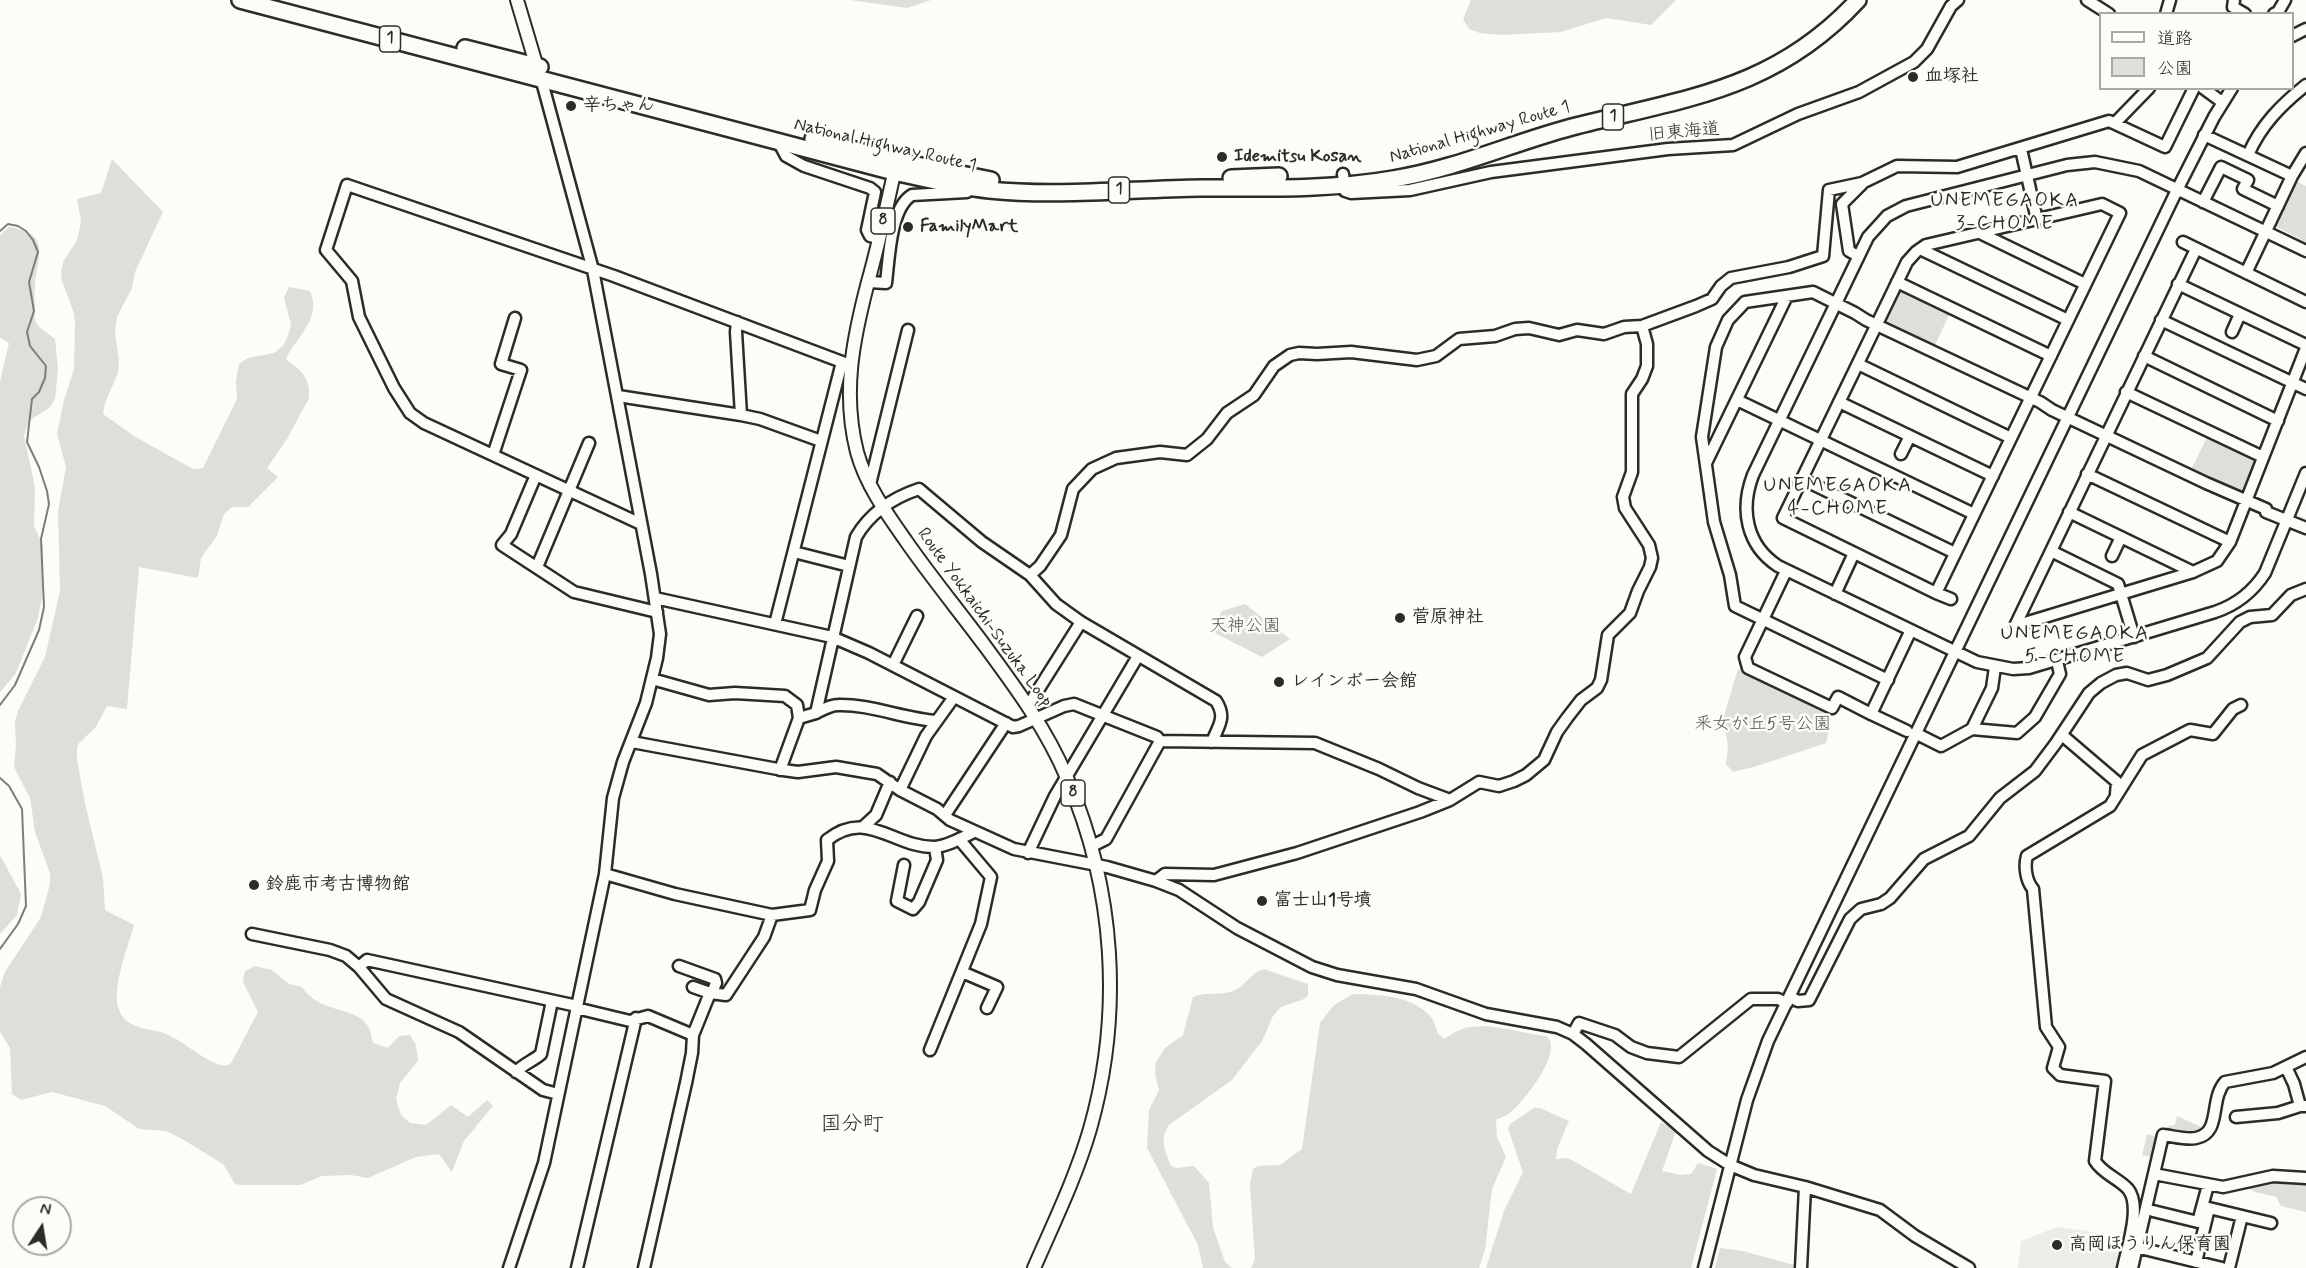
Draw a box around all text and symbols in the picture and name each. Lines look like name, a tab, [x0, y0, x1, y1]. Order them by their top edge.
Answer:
legend	[2099, 12, 2294, 90]
road number: 1	[380, 26, 400, 52]
text: 道路	[2157, 27, 2193, 51]
text: 公園	[2157, 57, 2193, 81]
place label: 血塚社	[1925, 66, 1979, 88]
marker: 血塚社	[1906, 70, 1920, 84]
place label: 辛ちゃん	[583, 95, 655, 117]
street label: National Highway Route 1	[1387, 97, 1573, 169]
marker: 辛ちゃん	[564, 99, 578, 113]
road number: 1	[1602, 104, 1624, 130]
street label: National Highway Route 1	[792, 114, 978, 178]
street label: 旧東海道	[1647, 119, 1721, 147]
place label: Idemitsu Kosan	[1234, 146, 1361, 168]
marker: Idemitsu Kosan	[1215, 150, 1229, 164]
road number: 1	[1108, 177, 1130, 203]
district label: UNEMEGAOKA 3-CHOME	[1929, 190, 2081, 237]
road number: 8	[871, 208, 895, 234]
place label: FamilyMart	[920, 216, 1018, 238]
marker: FamilyMart	[901, 220, 915, 234]
district label: UNEMEGAOKA 4-CHOME	[1762, 475, 1914, 522]
street label: Route Yokkaichi-Suzuka Loop	[912, 524, 1056, 712]
place label: 菅原神社	[1412, 607, 1484, 629]
marker: 菅原神社	[1393, 611, 1407, 625]
park label: 天神公園	[1209, 616, 1281, 638]
district label: UNEMEGAOKA 5-CHOME	[1999, 623, 2151, 670]
place label: レインボー会館	[1291, 671, 1417, 693]
marker: レインボー会館	[1272, 675, 1286, 689]
park label: 釆女が丘5号公園	[1695, 714, 1831, 736]
road number: 8	[1061, 780, 1085, 806]
place label: 鈴鹿市考古博物館	[266, 874, 410, 896]
marker: 鈴鹿市考古博物館	[247, 878, 261, 892]
place label: 富士山1号墳	[1274, 890, 1372, 912]
marker: 富士山1号墳	[1255, 894, 1269, 908]
district label: 国分町	[821, 1113, 883, 1139]
north arrow	[12, 1196, 72, 1256]
text: N	[38, 1198, 53, 1221]
place label: 高岡ほうりん保育園	[2069, 1234, 2231, 1256]
marker: 高岡ほうりん保育園	[2050, 1238, 2064, 1252]

